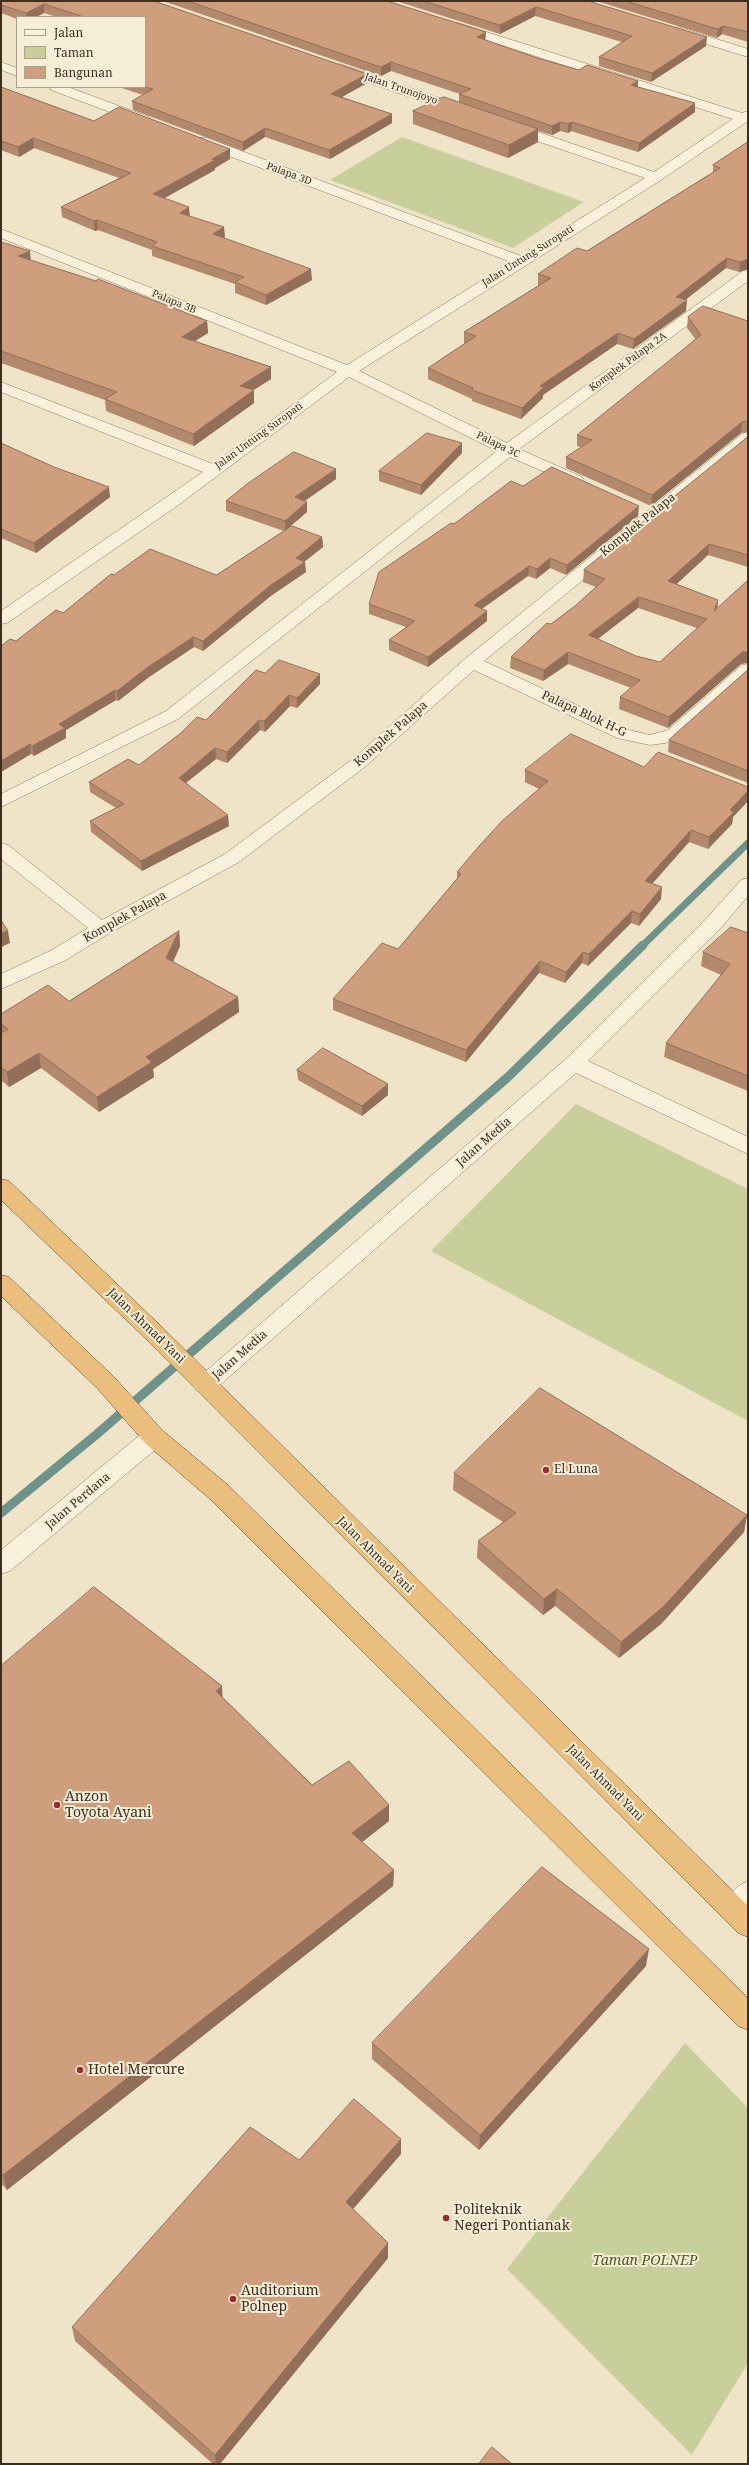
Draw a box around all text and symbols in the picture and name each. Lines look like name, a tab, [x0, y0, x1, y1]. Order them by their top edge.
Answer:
legend	[16, 16, 146, 88]
text: Jalan	[54, 24, 83, 41]
text: Taman	[54, 44, 94, 61]
text: Bangunan	[54, 64, 113, 81]
street label: Jalan Trunojoyo	[363, 71, 439, 107]
street label: Palapa 3D	[265, 160, 313, 188]
street label: Jalan Untung Suropati	[480, 223, 576, 289]
street label: Palapa 3B	[150, 288, 198, 316]
street label: Komplek Palapa 2A	[587, 330, 669, 394]
street label: Jalan Untung Suropati	[213, 400, 305, 472]
street label: Palapa 3C	[474, 429, 522, 461]
street label: Komplek Palapa	[597, 490, 679, 560]
street label: Palapa Blok H-G	[539, 688, 629, 740]
street label: Komplek Palapa	[351, 698, 431, 770]
street label: Komplek Palapa	[81, 888, 169, 946]
street label: Jalan Media	[454, 1114, 514, 1170]
street label: Jalan Ahmad Yani	[104, 1285, 188, 1367]
street label: Jalan Media	[210, 1327, 270, 1383]
place label: El Luna	[554, 1463, 598, 1477]
marker: El Luna	[541, 1465, 551, 1475]
street label: Jalan Perdana	[43, 1470, 113, 1532]
street label: Jalan Ahmad Yani	[334, 1514, 416, 1596]
street label: Jalan Ahmad Yani	[564, 1742, 646, 1824]
place label: Anzon Toyota Ayani	[65, 1789, 152, 1822]
marker: Anzon Toyota Ayani	[52, 1800, 62, 1810]
place label: Hotel Mercure	[88, 2062, 185, 2078]
marker: Hotel Mercure	[75, 2065, 85, 2075]
place label: Politeknik Negeri Pontianak	[454, 2202, 570, 2234]
marker: Politeknik Negeri Pontianak	[441, 2213, 451, 2223]
park label: Taman POLNEP	[593, 2253, 697, 2269]
place label: Auditorium Polnep	[241, 2283, 319, 2316]
marker: Auditorium Polnep	[228, 2294, 238, 2304]

